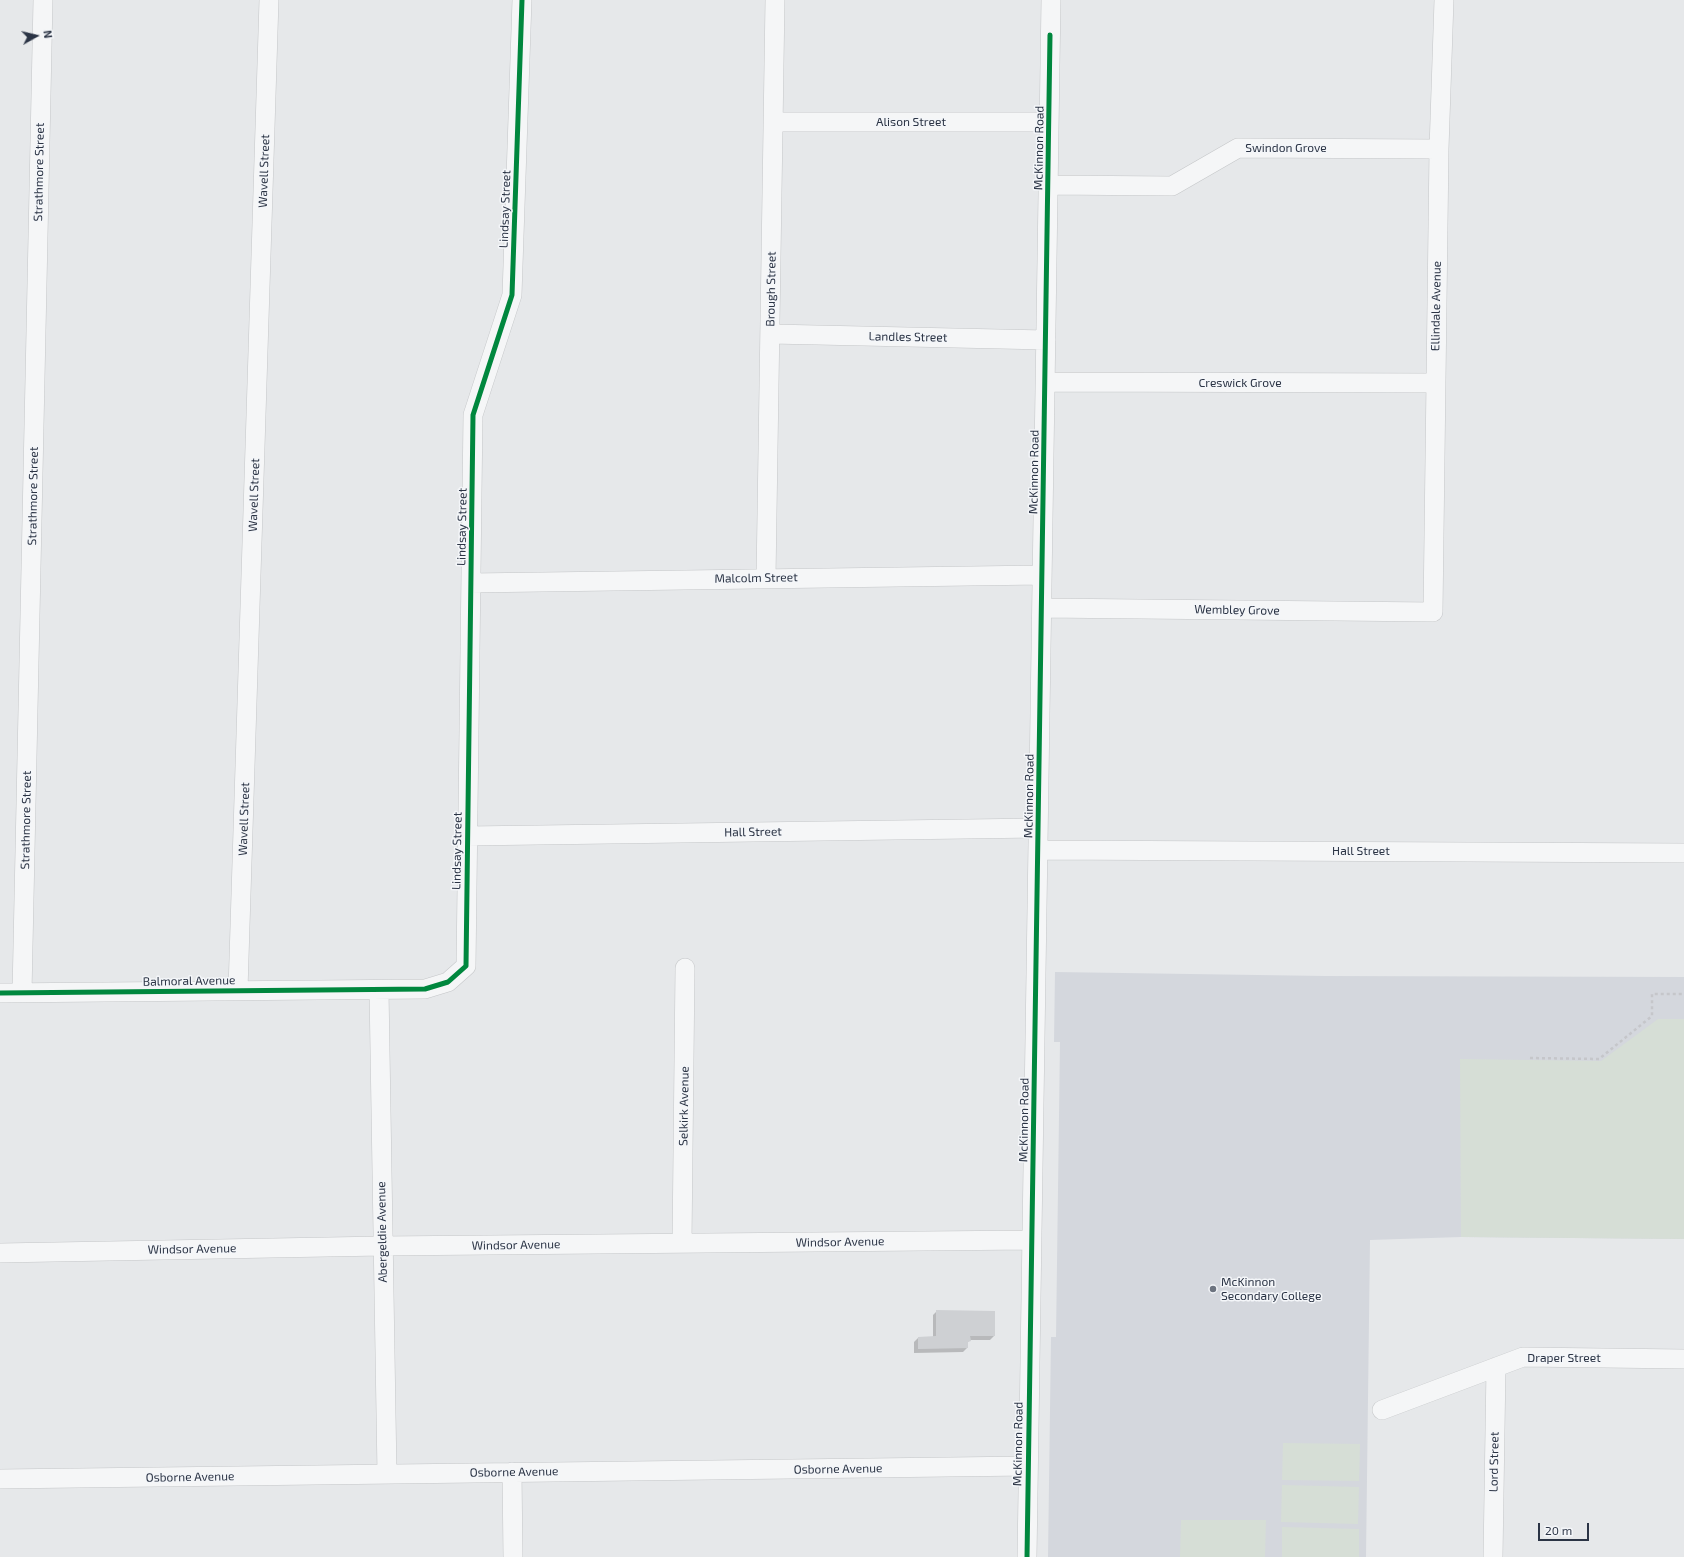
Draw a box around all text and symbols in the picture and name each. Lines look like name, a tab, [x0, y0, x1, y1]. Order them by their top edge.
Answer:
north arrow	[16, 16, 56, 56]
text: N	[41, 29, 55, 39]
street label: McKinnon Road	[1031, 106, 1047, 190]
street label: Alison Street	[876, 115, 946, 129]
street label: Strathmore Street	[31, 123, 47, 221]
street label: Wavell Street	[256, 134, 272, 208]
street label: Swindon Grove	[1245, 141, 1327, 155]
street label: Lindsay Street	[496, 170, 514, 248]
street label: Brough Street	[763, 251, 779, 327]
street label: Ellindale Avenue	[1428, 261, 1444, 351]
street label: Landles Street	[869, 329, 947, 345]
street label: Creswick Grove	[1198, 376, 1282, 390]
street label: McKinnon Road	[1026, 430, 1042, 514]
street label: Strathmore Street	[25, 447, 41, 545]
street label: Wavell Street	[246, 458, 262, 532]
street label: Lindsay Street	[454, 488, 470, 566]
street label: Malcolm Street	[714, 570, 798, 586]
street label: Wembley Grove	[1194, 602, 1280, 618]
street label: McKinnon Road	[1021, 754, 1037, 838]
street label: Strathmore Street	[18, 771, 34, 869]
street label: Wavell Street	[236, 782, 252, 856]
street label: Lindsay Street	[449, 812, 465, 890]
street label: Hall Street	[724, 824, 782, 840]
street label: Hall Street	[1332, 844, 1390, 858]
street label: Balmoral Avenue	[142, 973, 236, 989]
street label: Selkirk Avenue	[676, 1066, 692, 1146]
street label: McKinnon Road	[1016, 1078, 1032, 1162]
street label: Abergeldie Avenue	[374, 1181, 390, 1283]
street label: Windsor Avenue	[795, 1234, 885, 1250]
street label: Windsor Avenue	[471, 1237, 561, 1253]
street label: Windsor Avenue	[147, 1241, 237, 1257]
place label: McKinnon Secondary College	[1221, 1275, 1321, 1303]
marker: McKinnon Secondary College	[1208, 1284, 1218, 1294]
street label: Draper Street	[1527, 1351, 1601, 1365]
street label: McKinnon Road	[1010, 1402, 1026, 1486]
street label: Lord Street	[1486, 1432, 1502, 1492]
street label: Osborne Avenue	[793, 1461, 883, 1477]
street label: Osborne Avenue	[469, 1464, 559, 1480]
street label: Osborne Avenue	[145, 1469, 235, 1485]
scale bar	[1540, 1515, 1591, 1541]
text: 20 m	[1545, 1523, 1572, 1537]

